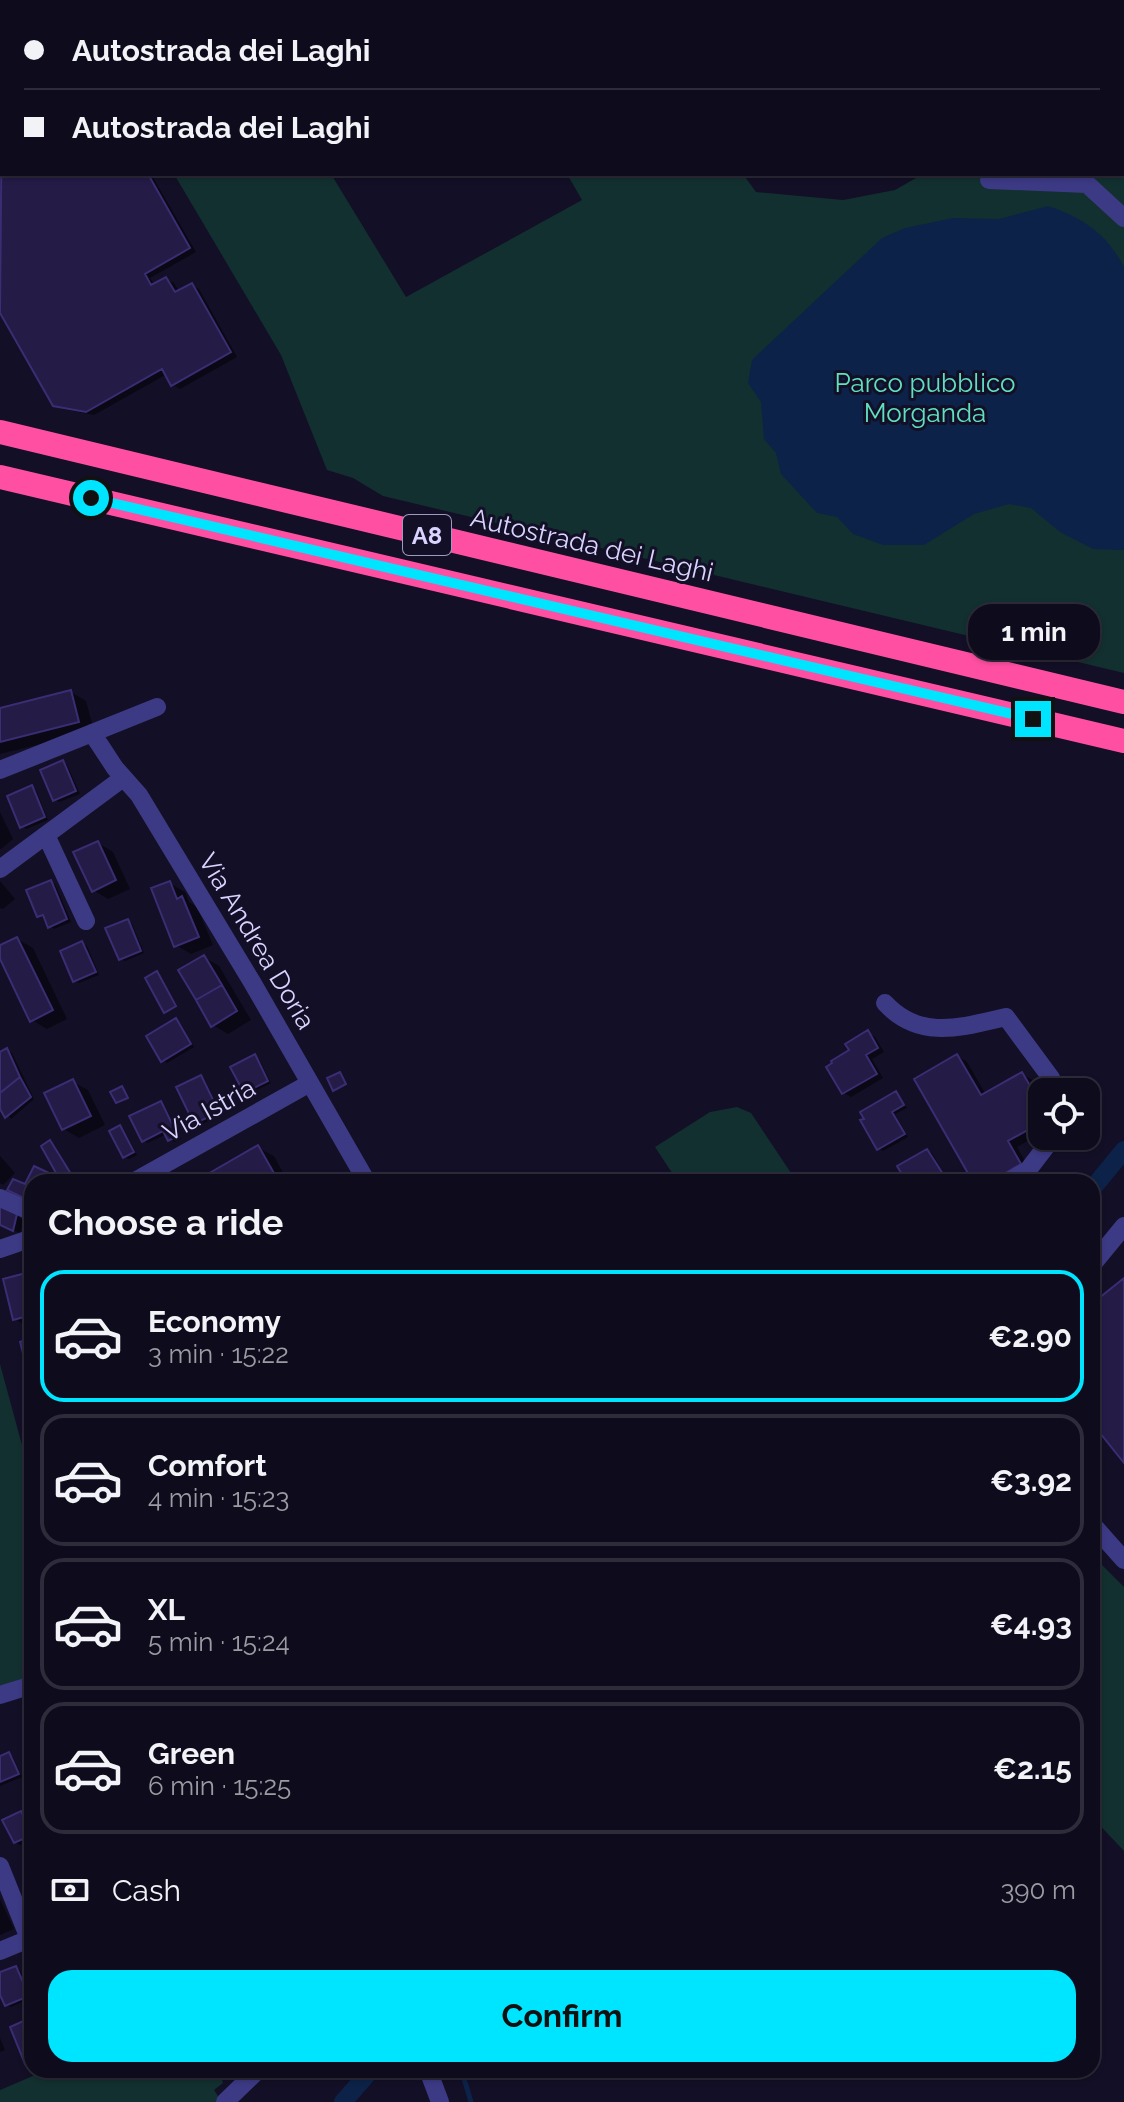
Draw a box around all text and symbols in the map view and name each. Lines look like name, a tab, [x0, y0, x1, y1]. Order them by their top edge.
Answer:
text: Autostrada dei Laghi	[72, 33, 370, 68]
text: Autostrada dei Laghi	[72, 110, 370, 145]
park label: Parco pubblico Morganda	[834, 368, 1016, 428]
route start	[73, 480, 109, 516]
street label: Autostrada dei Laghi	[468, 502, 716, 588]
road number: A8	[403, 515, 451, 555]
callout: 1 min	[967, 603, 1099, 659]
text: 1 min	[1001, 617, 1067, 647]
route end	[1015, 701, 1051, 737]
street label: Via Andrea Doria	[193, 848, 321, 1034]
street label: Via Istria	[158, 1072, 260, 1148]
map controls	[1028, 1078, 1100, 1150]
button: locate	[1028, 1078, 1100, 1150]
text: Choose a ride	[48, 1201, 283, 1243]
icon: car	[52, 1300, 124, 1372]
text: Economy	[148, 1304, 281, 1339]
text: €2.90	[988, 1319, 1072, 1354]
text: 3 min · 15:22	[148, 1339, 289, 1369]
icon: car	[52, 1444, 124, 1516]
text: Comfort	[148, 1448, 267, 1483]
text: €3.92	[990, 1463, 1072, 1498]
text: 4 min · 15:23	[148, 1483, 289, 1513]
icon: car	[52, 1588, 124, 1660]
text: XL	[148, 1592, 185, 1627]
text: €4.93	[990, 1607, 1072, 1642]
text: 5 min · 15:24	[148, 1627, 290, 1657]
icon: car	[52, 1732, 124, 1804]
text: Green	[148, 1736, 235, 1771]
text: €2.15	[993, 1751, 1072, 1786]
text: 6 min · 15:25	[148, 1771, 291, 1801]
icon: cash	[48, 1868, 92, 1912]
text: Cash	[112, 1873, 181, 1908]
text: 390 m	[1000, 1875, 1076, 1905]
button: Confirm	[48, 1970, 1076, 2062]

